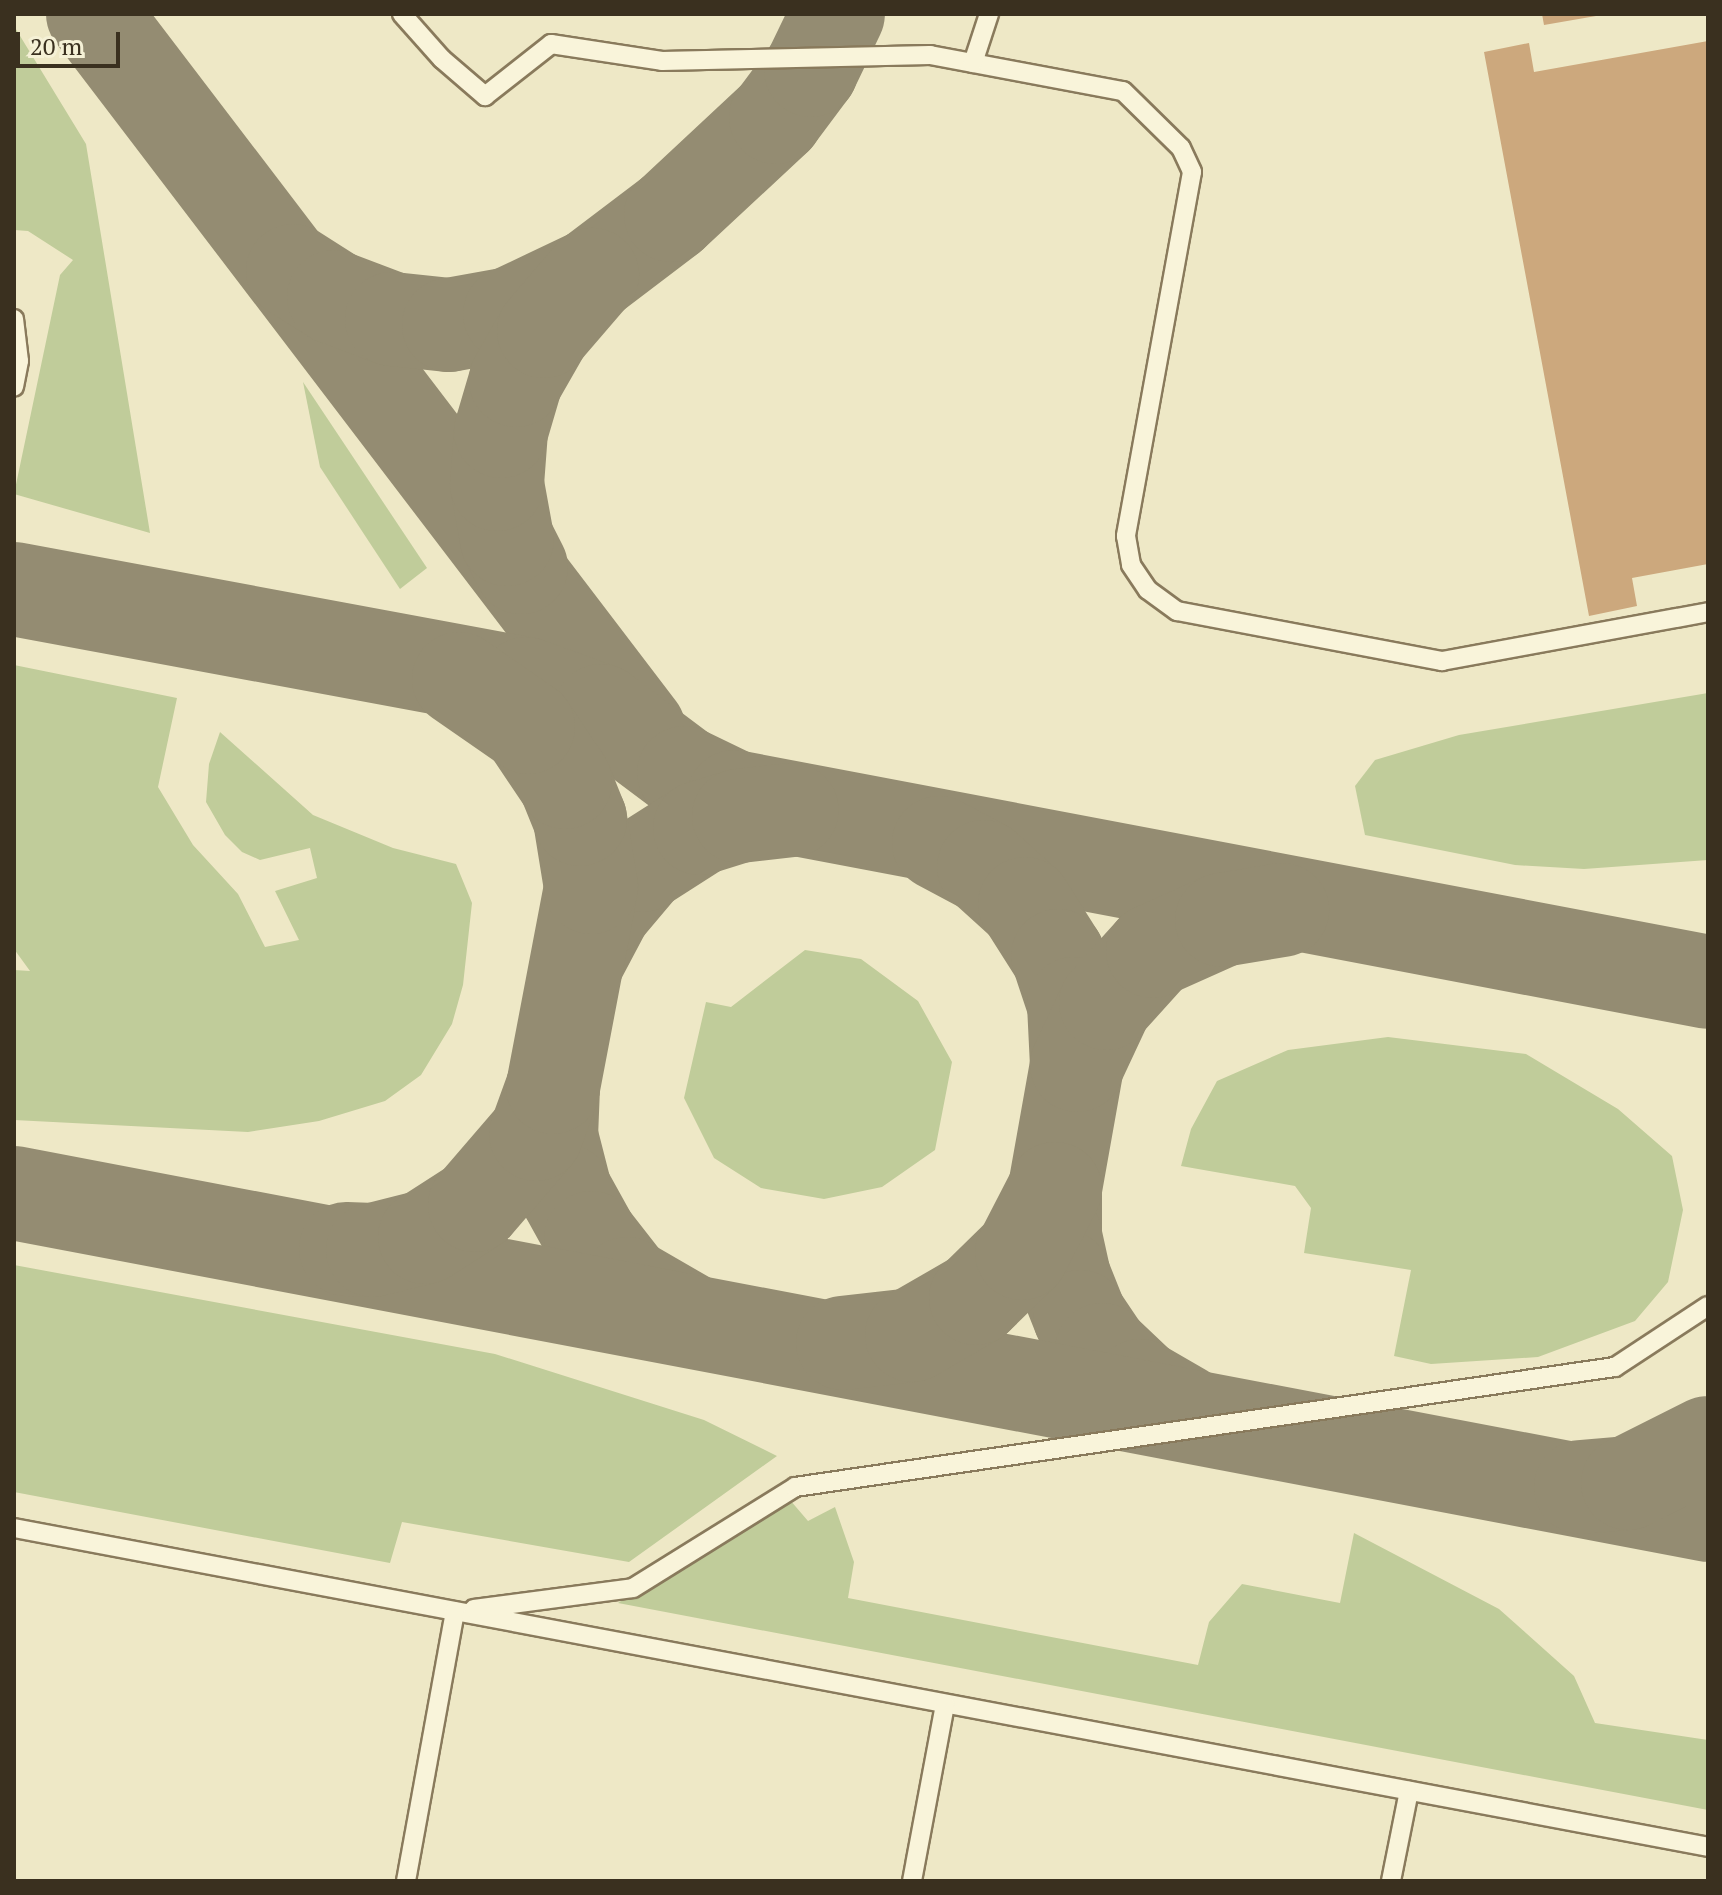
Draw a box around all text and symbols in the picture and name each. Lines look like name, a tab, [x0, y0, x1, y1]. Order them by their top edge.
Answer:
scale bar	[20, 16, 124, 66]
text: 20 m	[30, 30, 82, 62]

